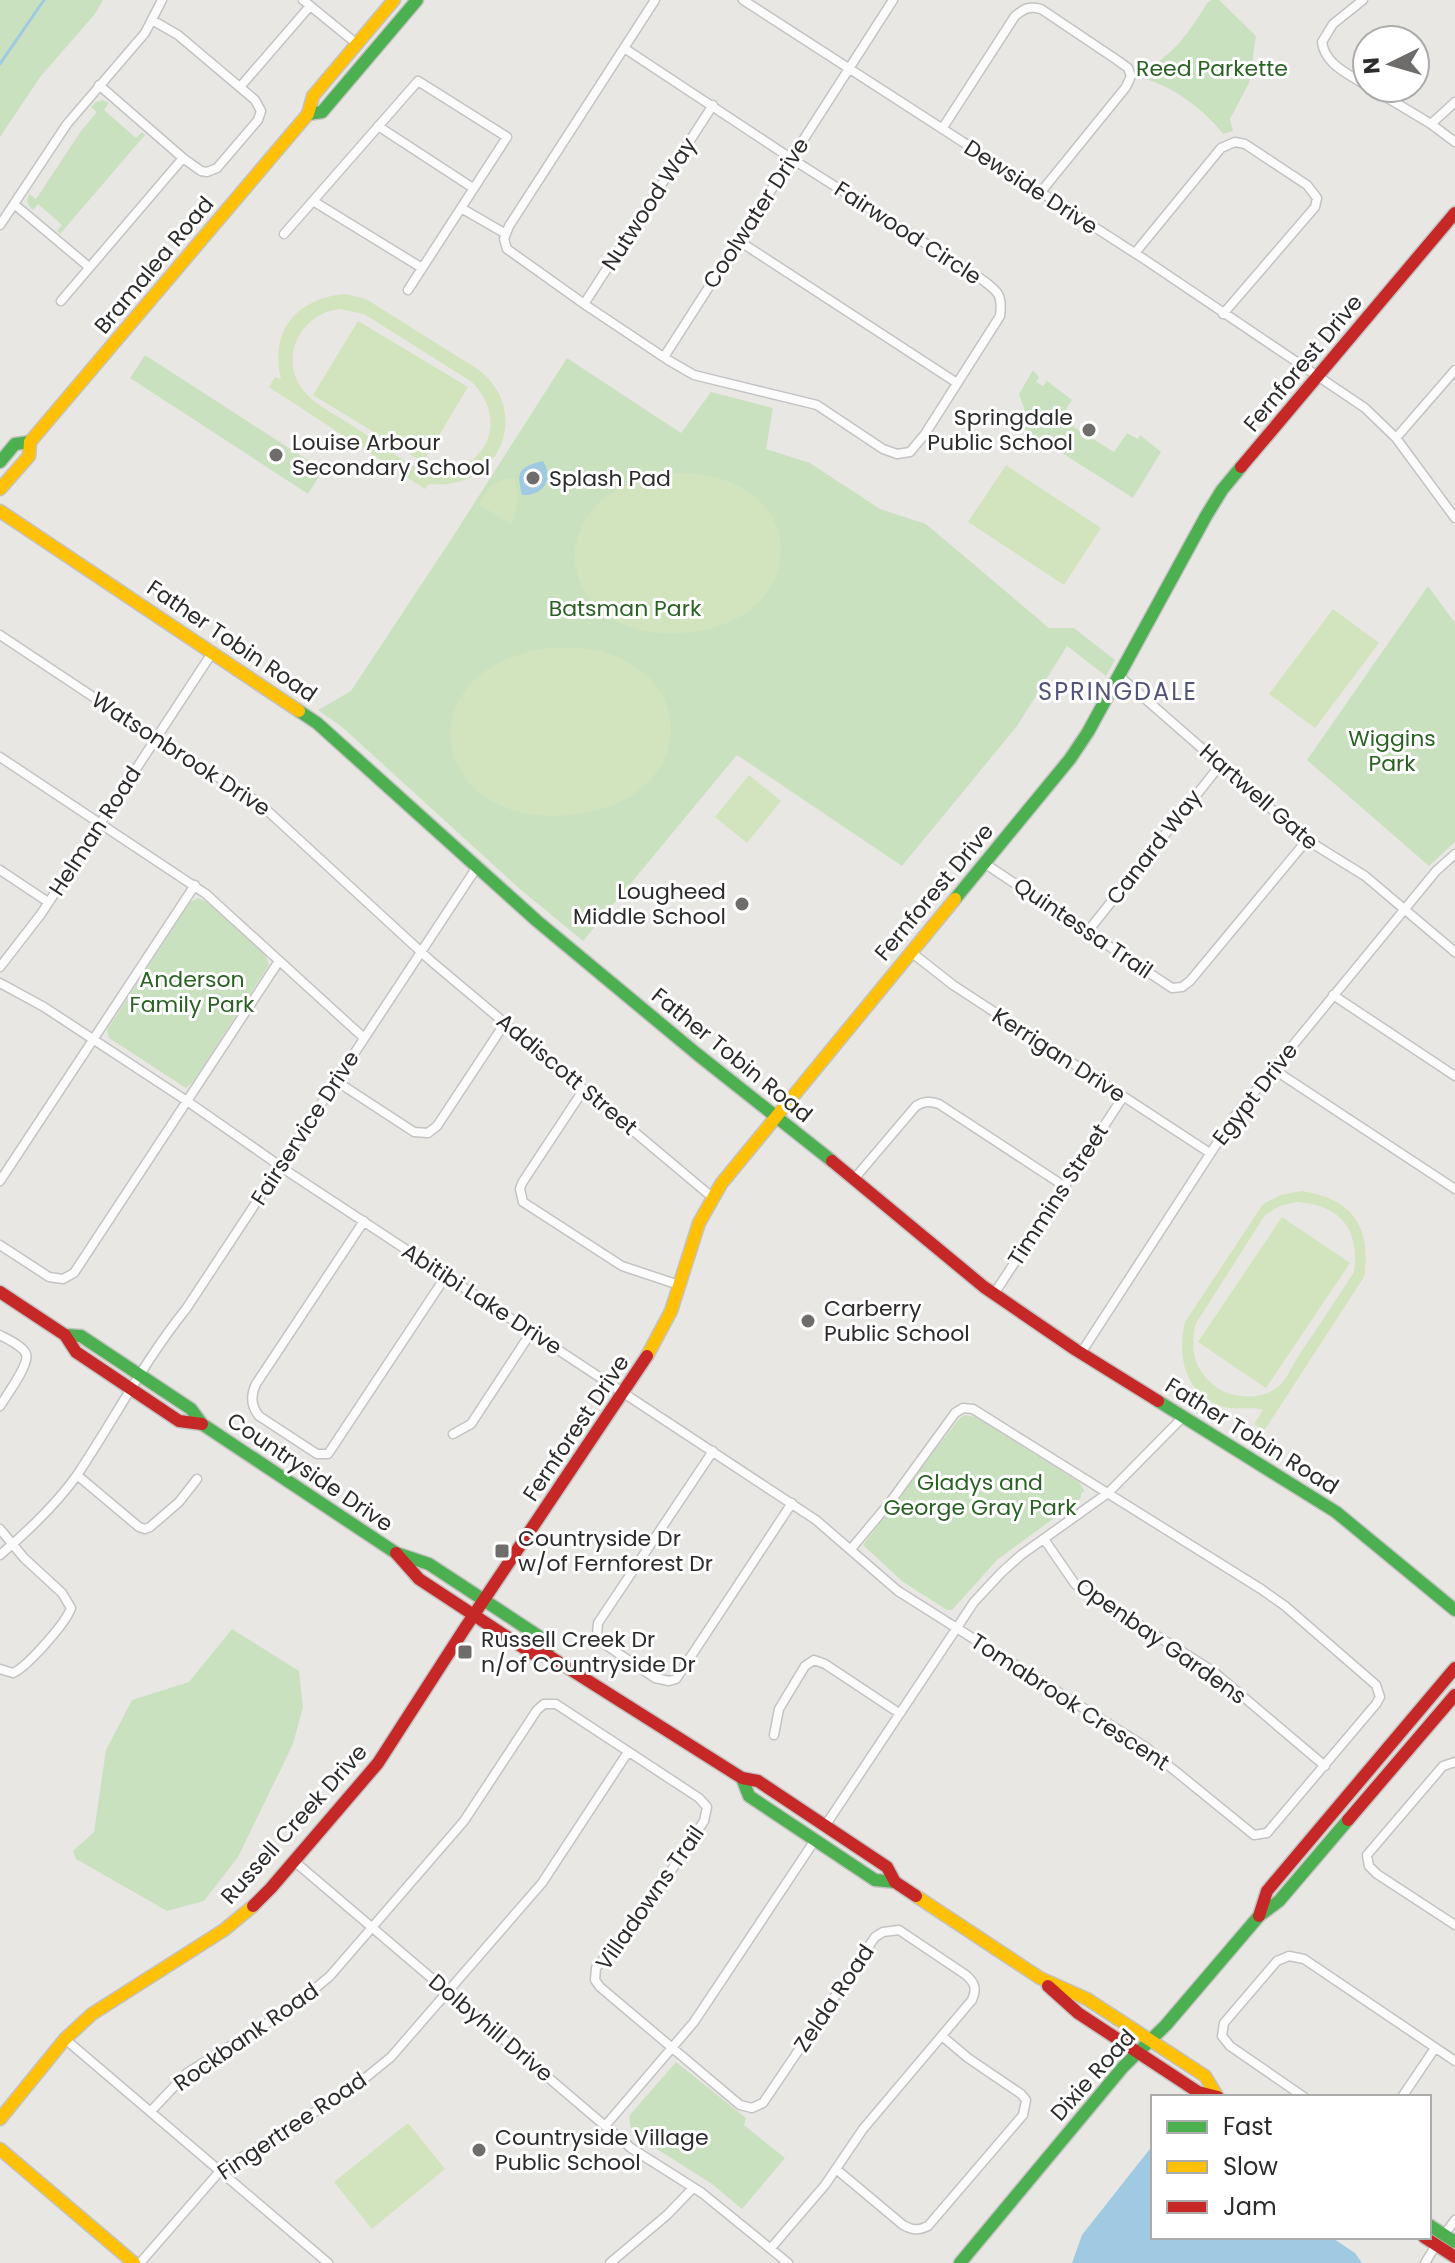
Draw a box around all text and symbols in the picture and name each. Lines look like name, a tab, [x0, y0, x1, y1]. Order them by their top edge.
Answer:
north arrow	[1351, 24, 1431, 104]
park label: Reed Parkette	[1136, 53, 1288, 84]
text: N	[1355, 56, 1388, 75]
street label: Nutwood Way	[594, 131, 704, 277]
street label: Coolwater Drive	[696, 131, 816, 295]
street label: Dewside Drive	[958, 132, 1104, 242]
street label: Fairwood Circle	[828, 174, 988, 292]
street label: Bramalea Road	[87, 189, 221, 341]
street label: Fernforest Drive	[1236, 288, 1370, 438]
place label: Springdale Public School	[927, 402, 1073, 458]
marker: Springdale Public School	[1080, 421, 1098, 439]
place label: Louise Arbour Secondary School	[292, 427, 490, 483]
marker: Louise Arbour Secondary School	[267, 446, 285, 464]
place label: Splash Pad	[549, 463, 671, 494]
marker: Splash Pad	[524, 469, 542, 487]
street label: Father Tobin Road	[141, 572, 323, 710]
park label: Batsman Park	[549, 593, 702, 624]
district label: SPRINGDALE	[1038, 675, 1198, 708]
street label: Watsonbrook Drive	[86, 684, 276, 824]
park label: Wiggins Park	[1348, 723, 1436, 779]
street label: Hartwell Gate	[1193, 737, 1325, 857]
street label: Helman Road	[41, 760, 149, 902]
street label: Canard Way	[1099, 782, 1209, 911]
street label: Fernforest Drive	[867, 817, 1001, 967]
street label: Quintessa Trail	[1007, 870, 1159, 986]
place label: Lougheed Middle School	[573, 876, 726, 932]
marker: Lougheed Middle School	[733, 895, 751, 913]
park label: Anderson Family Park	[130, 964, 255, 1020]
street label: Father Tobin Road	[645, 980, 819, 1130]
street label: Kerrigan Drive	[986, 1000, 1132, 1110]
street label: Addiscott Street	[490, 1006, 644, 1142]
street label: Egypt Drive	[1205, 1036, 1305, 1152]
street label: Fairservice Drive	[243, 1045, 367, 1211]
street label: Timmins Street	[1000, 1118, 1116, 1272]
street label: Abitibi Lake Drive	[396, 1236, 568, 1362]
place label: Carberry Public School	[824, 1293, 970, 1349]
marker: Carberry Public School	[799, 1312, 817, 1330]
street label: Fernforest Drive	[515, 1349, 637, 1507]
street label: Father Tobin Road	[1159, 1370, 1345, 1502]
street label: Countryside Drive	[221, 1405, 399, 1539]
park label: Gladys and George Gray Park	[883, 1467, 1077, 1523]
place label: Countryside Dr w/of Fernforest Dr	[518, 1523, 713, 1579]
marker: Countryside Dr w/of Fernforest Dr	[493, 1542, 511, 1560]
street label: Openbay Gardens	[1069, 1570, 1253, 1712]
place label: Russell Creek Dr n/of Countryside Dr	[481, 1624, 696, 1680]
street label: Tomabrook Crescent	[965, 1626, 1175, 1778]
marker: Russell Creek Dr n/of Countryside Dr	[456, 1643, 474, 1661]
street label: Russell Creek Drive	[214, 1737, 374, 1911]
street label: Villadowns Trail	[588, 1819, 712, 1977]
street label: Zelda Road	[787, 1938, 881, 2058]
street label: Dolbyhill Drive	[422, 1967, 560, 2089]
street label: Rockbank Road	[167, 1975, 325, 2099]
street label: Dixie Road	[1043, 2022, 1143, 2128]
street label: Fingertree Road	[211, 2065, 373, 2187]
legend	[1151, 2095, 1431, 2239]
text: Fast	[1223, 2110, 1273, 2143]
place label: Countryside Village Public School	[495, 2122, 709, 2178]
marker: Countryside Village Public School	[470, 2141, 488, 2159]
text: Slow	[1223, 2150, 1278, 2183]
text: Jam	[1223, 2190, 1277, 2223]

